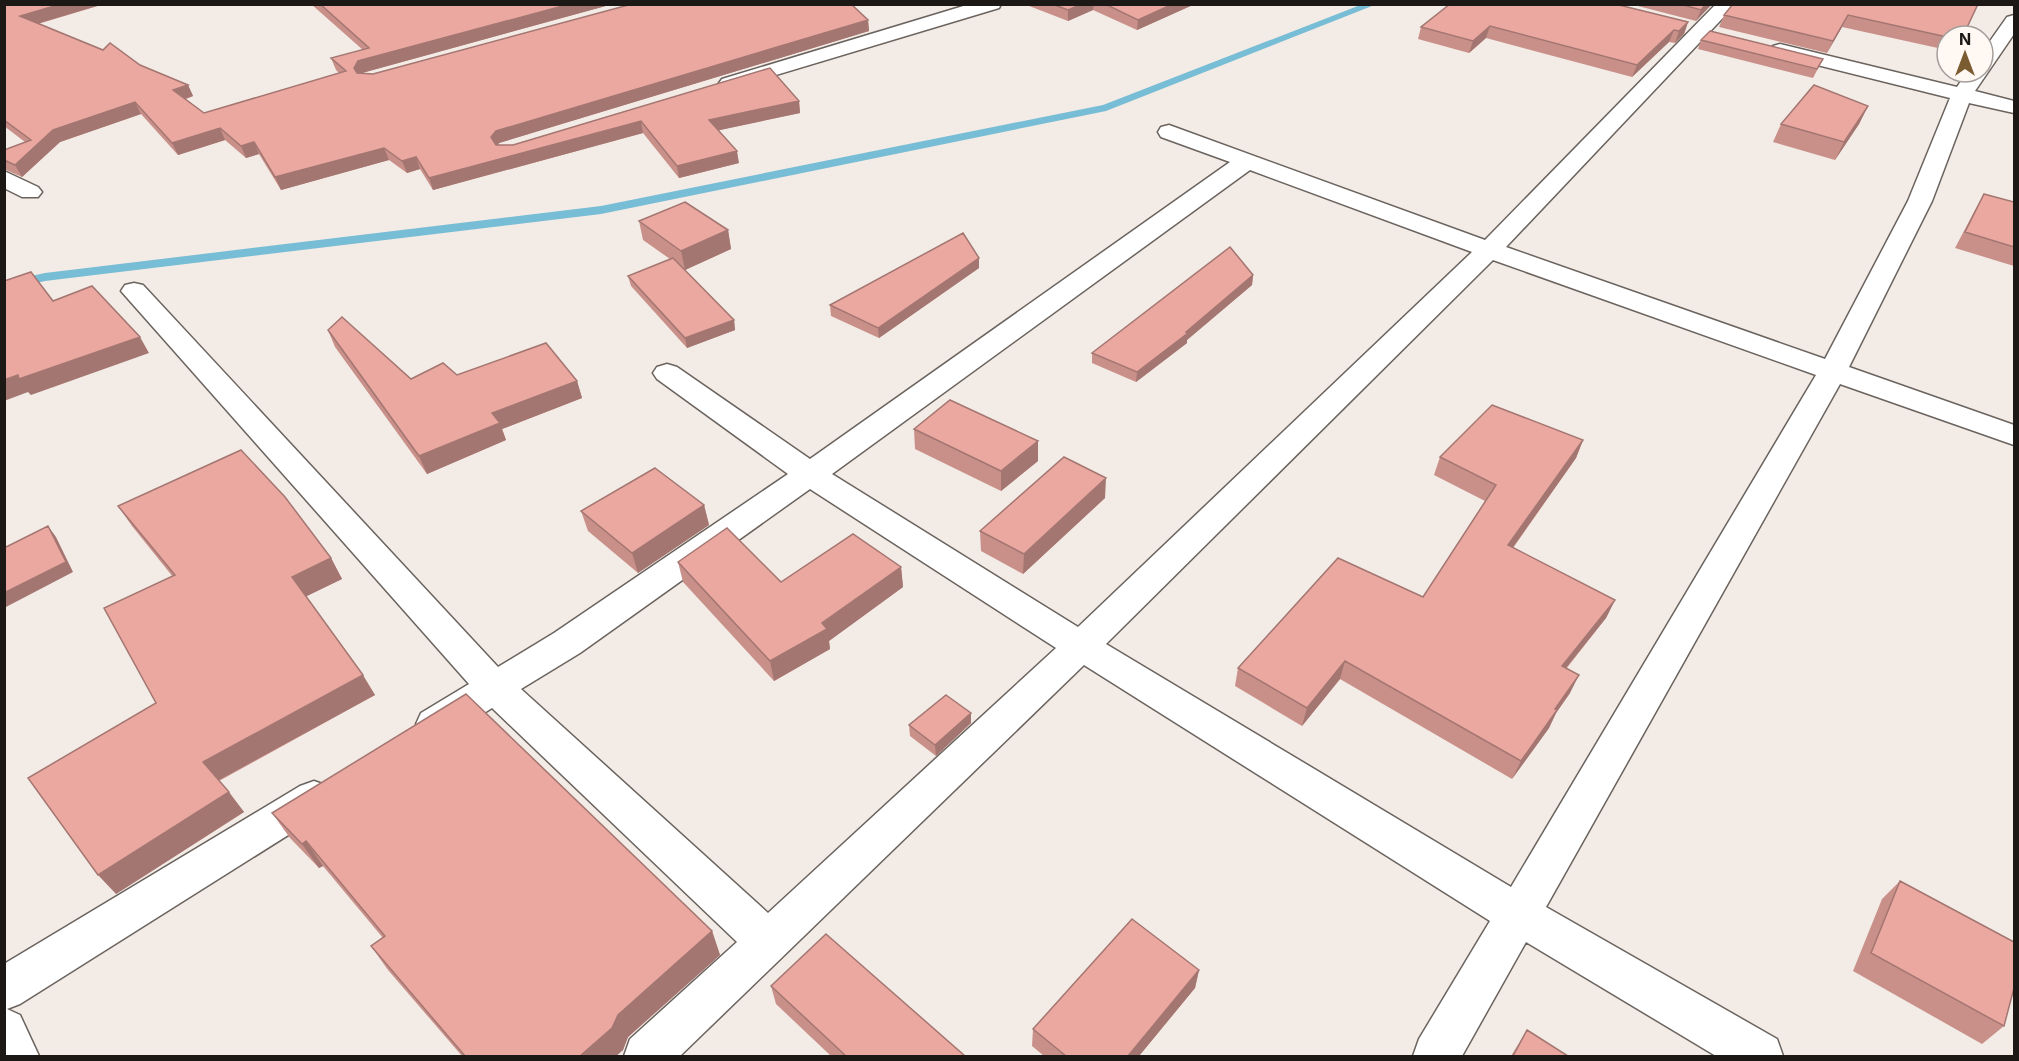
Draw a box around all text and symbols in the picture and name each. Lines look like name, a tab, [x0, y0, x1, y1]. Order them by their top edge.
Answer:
north arrow	[1935, 24, 1995, 84]
text: N	[1959, 29, 1971, 49]

